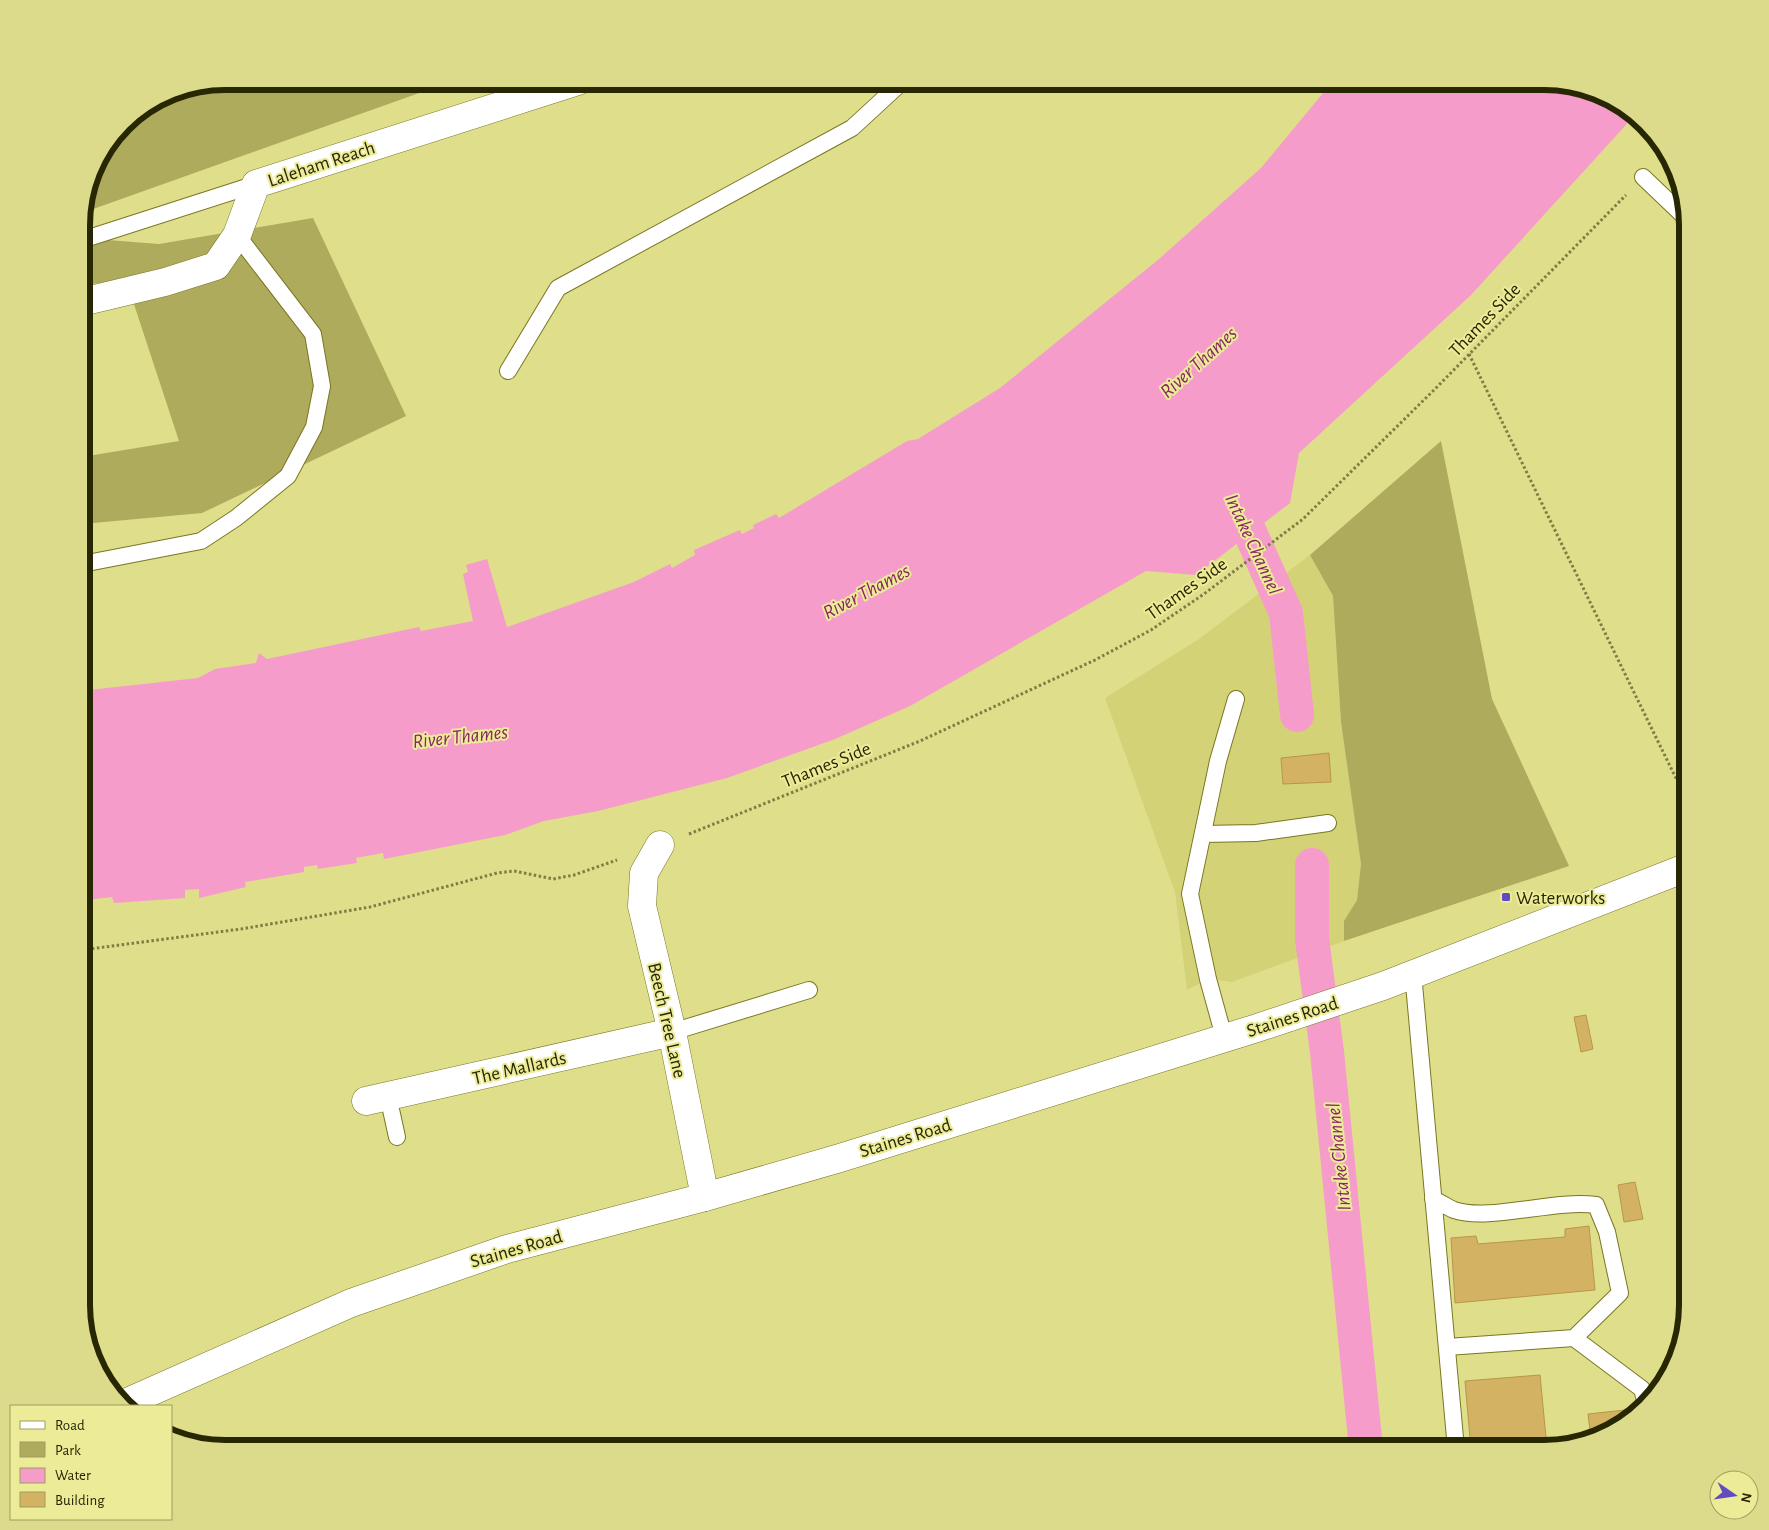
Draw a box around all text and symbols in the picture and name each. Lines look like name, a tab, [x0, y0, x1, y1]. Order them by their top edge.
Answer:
street label: Laleham Reach	[265, 138, 377, 191]
street label: Thames Side	[1446, 280, 1525, 360]
water label: River Thames	[1157, 323, 1241, 402]
water label: Intake Channel	[1221, 491, 1285, 598]
street label: Thames Side	[1143, 555, 1231, 624]
water label: River Thames	[820, 560, 914, 623]
water label: River Thames	[412, 722, 509, 752]
street label: Thames Side	[779, 739, 874, 792]
place label: Waterworks	[1516, 889, 1605, 908]
marker: Waterworks	[1500, 891, 1512, 903]
street label: Beech Tree Lane	[644, 961, 689, 1080]
street label: Staines Road	[1244, 994, 1341, 1041]
street label: The Mallards	[471, 1048, 568, 1088]
water label: Intake Channel	[1323, 1102, 1355, 1212]
street label: Staines Road	[857, 1115, 954, 1161]
street label: Staines Road	[468, 1227, 565, 1272]
legend	[10, 1405, 172, 1520]
text: Road	[55, 1418, 85, 1433]
text: Park	[55, 1443, 81, 1458]
text: Water	[55, 1468, 91, 1483]
north arrow	[1709, 1470, 1759, 1520]
text: N	[1738, 1491, 1754, 1504]
text: Building	[55, 1493, 105, 1508]

